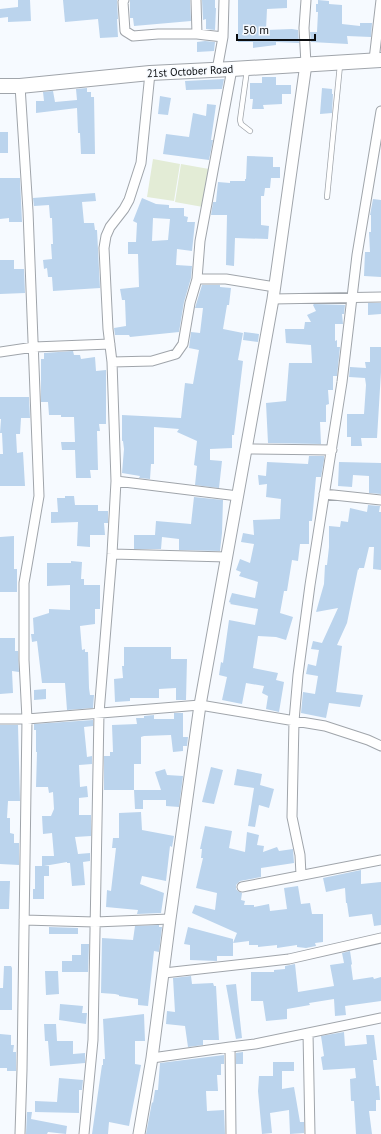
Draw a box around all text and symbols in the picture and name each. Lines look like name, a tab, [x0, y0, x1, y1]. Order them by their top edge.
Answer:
scale bar	[237, 16, 315, 42]
text: 50 m	[243, 22, 269, 37]
street label: 21st October Road	[146, 62, 234, 80]

